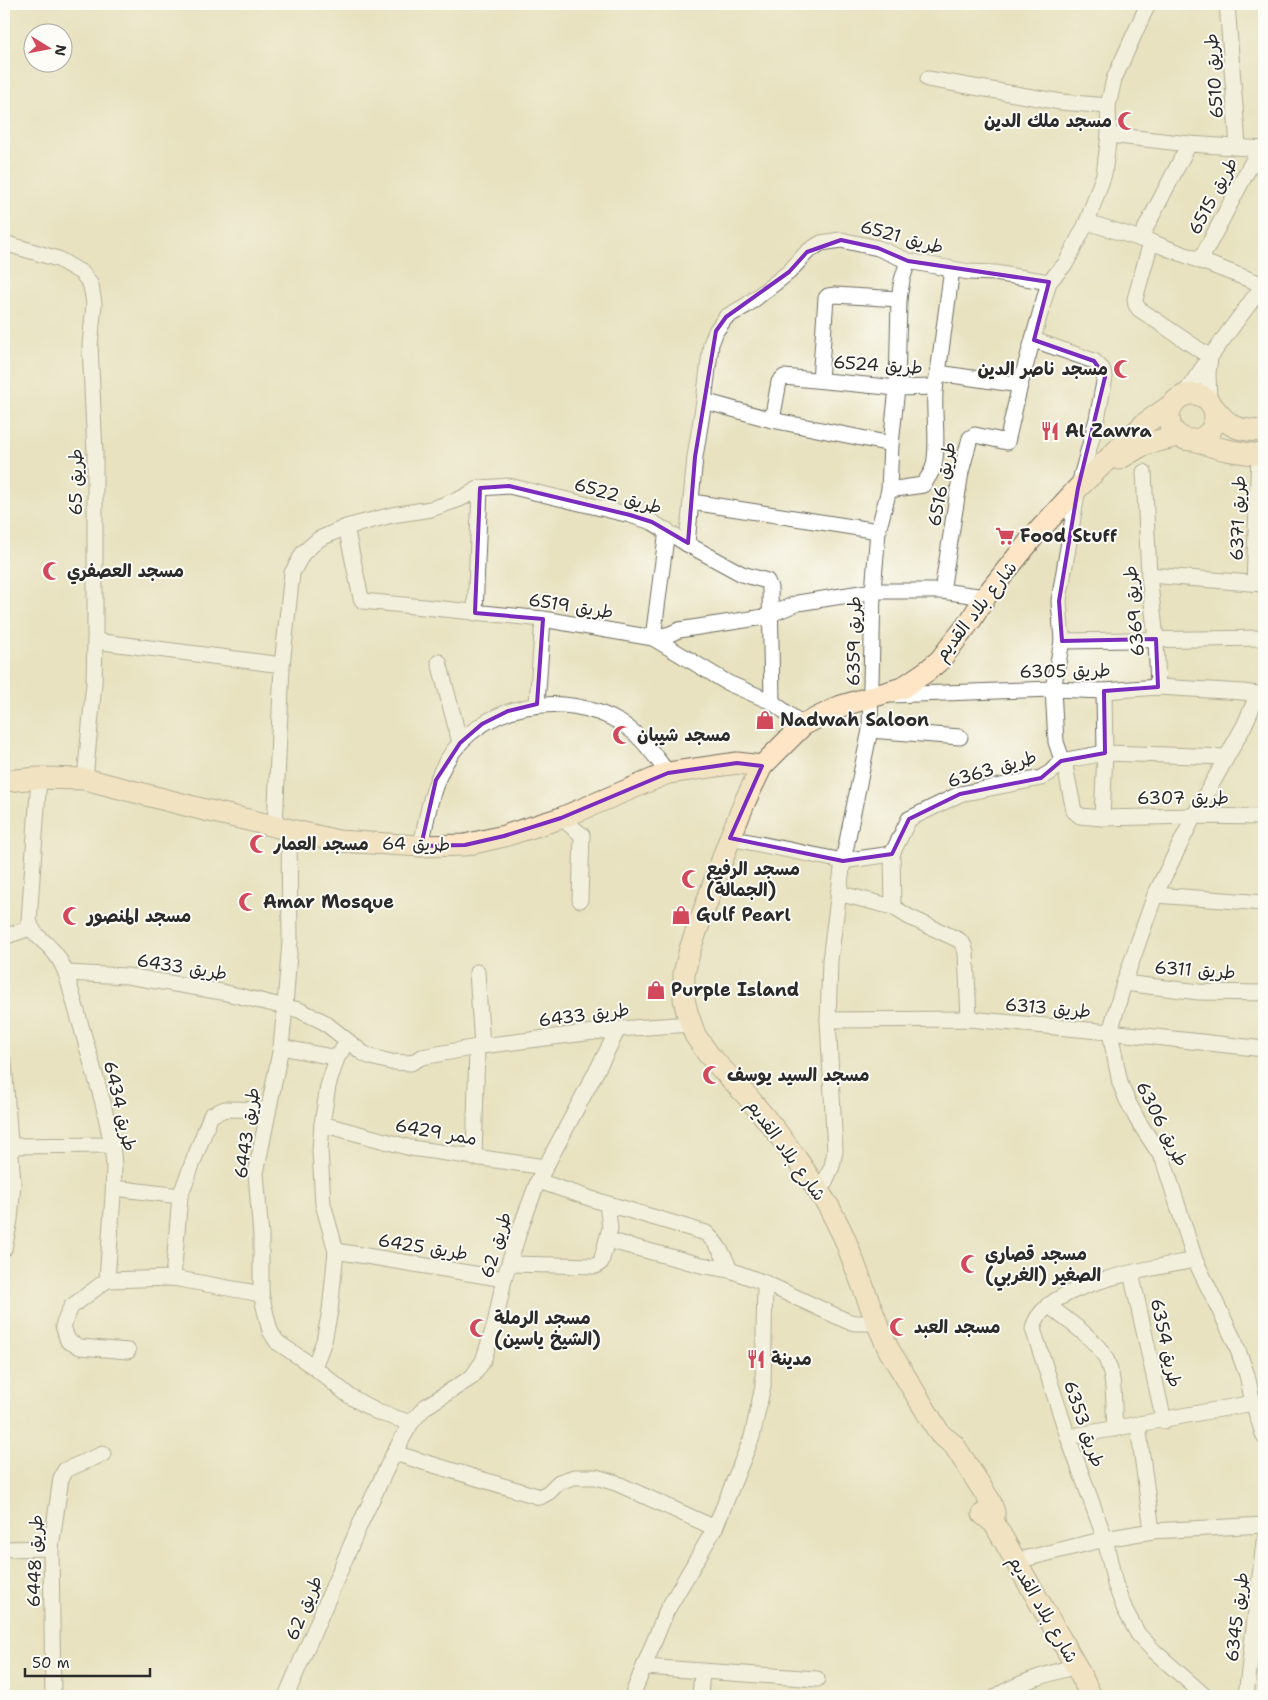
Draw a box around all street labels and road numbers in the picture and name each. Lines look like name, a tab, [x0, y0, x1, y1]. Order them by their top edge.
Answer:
street label: طريق 6510	[1199, 32, 1229, 120]
street label: طريق 6515	[1183, 153, 1243, 239]
street label: طريق 6521	[858, 214, 946, 260]
street label: طريق 6524	[832, 350, 924, 380]
street label: طريق 6516	[922, 440, 962, 528]
street label: طريق 65	[64, 449, 88, 515]
street label: طريق 6522	[571, 472, 665, 520]
street label: طريق 6371	[1225, 475, 1251, 561]
street label: شارع بلاد القديم	[929, 556, 1024, 667]
street label: طريق 6369	[1118, 564, 1150, 658]
street label: طريق 6519	[527, 587, 615, 625]
street label: طريق 6359	[841, 596, 867, 686]
street label: طريق 6305	[1019, 658, 1111, 684]
street label: طريق 6363	[945, 745, 1039, 793]
street label: طريق 6307	[1137, 786, 1229, 810]
street label: طريق 64	[382, 831, 450, 857]
street label: طريق 6433	[135, 948, 229, 986]
street label: طريق 6311	[1154, 955, 1236, 985]
street label: طريق 6313	[1004, 992, 1092, 1024]
street label: طريق 6433	[537, 998, 631, 1032]
street label: طريق 6434	[98, 1059, 142, 1153]
street label: طريق 6306	[1130, 1077, 1194, 1171]
street label: طريق 6443	[229, 1086, 265, 1180]
street label: شارع بلاد القديم	[739, 1094, 831, 1207]
street label: ممر 6429	[393, 1113, 479, 1151]
street label: طريق 62	[475, 1209, 517, 1281]
street label: طريق 6425	[376, 1228, 470, 1266]
street label: طريق 6354	[1145, 1296, 1187, 1390]
street label: طريق 6353	[1058, 1377, 1110, 1471]
street label: طريق 6448	[21, 1514, 49, 1608]
street label: شارع بلاد القديم	[1001, 1551, 1084, 1668]
street label: طريق 6345	[1220, 1571, 1254, 1663]
street label: طريق 62	[280, 1572, 328, 1644]

